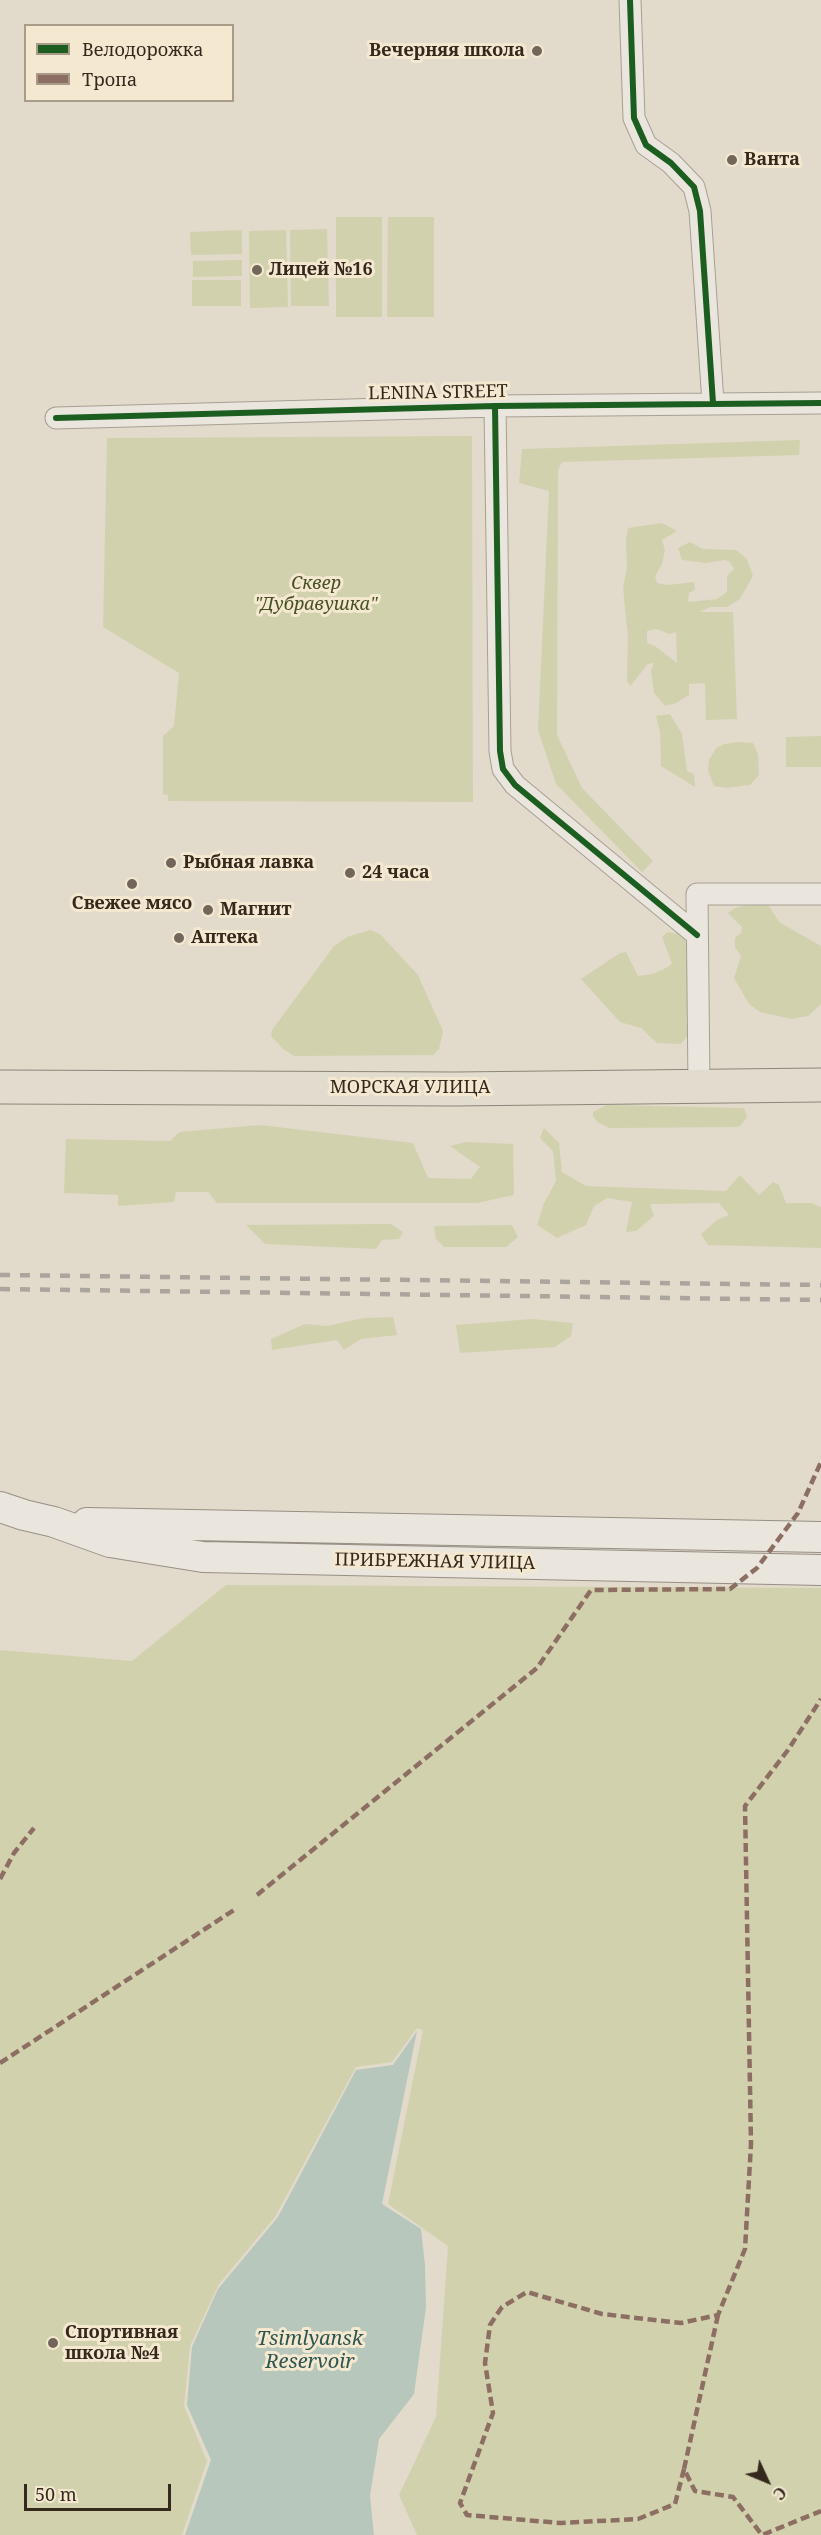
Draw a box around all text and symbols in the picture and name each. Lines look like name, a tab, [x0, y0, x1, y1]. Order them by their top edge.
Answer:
legend	[24, 24, 234, 102]
text: Велодорожка	[82, 37, 204, 61]
place label: Вечерняя школа	[369, 40, 525, 62]
marker: Вечерняя школа	[530, 44, 544, 58]
text: Тропа	[82, 67, 137, 91]
place label: Ванта	[744, 149, 800, 171]
marker: Ванта	[725, 153, 739, 167]
place label: Лицей №16	[269, 259, 373, 281]
marker: Лицей №16	[250, 263, 264, 277]
street label: LENINA STREET	[368, 381, 508, 405]
park label: Сквер "Дубравушка"	[255, 573, 377, 616]
place label: Рыбная лавка	[183, 852, 314, 874]
marker: Рыбная лавка	[164, 856, 178, 870]
place label: 24 часа	[362, 862, 430, 884]
marker: 24 часа	[343, 866, 357, 880]
marker: Свежее мясо	[125, 877, 139, 891]
place label: Свежее мясо	[72, 893, 192, 915]
place label: Магнит	[220, 899, 292, 921]
marker: Магнит	[201, 903, 215, 917]
place label: Аптека	[191, 927, 258, 949]
marker: Аптека	[172, 931, 186, 945]
street label: МОРСКАЯ УЛИЦА	[330, 1077, 490, 1099]
street label: ПРИБРЕЖНАЯ УЛИЦА	[334, 1549, 536, 1575]
place label: Спортивная школа №4	[65, 2322, 178, 2364]
water label: Tsimlyansk Reservoir	[257, 2327, 363, 2374]
marker: Спортивная школа №4	[46, 2336, 60, 2350]
north arrow	[737, 2451, 797, 2511]
scale bar	[27, 2472, 174, 2510]
text: 50 m	[35, 2482, 77, 2506]
text: С	[768, 2482, 792, 2505]

